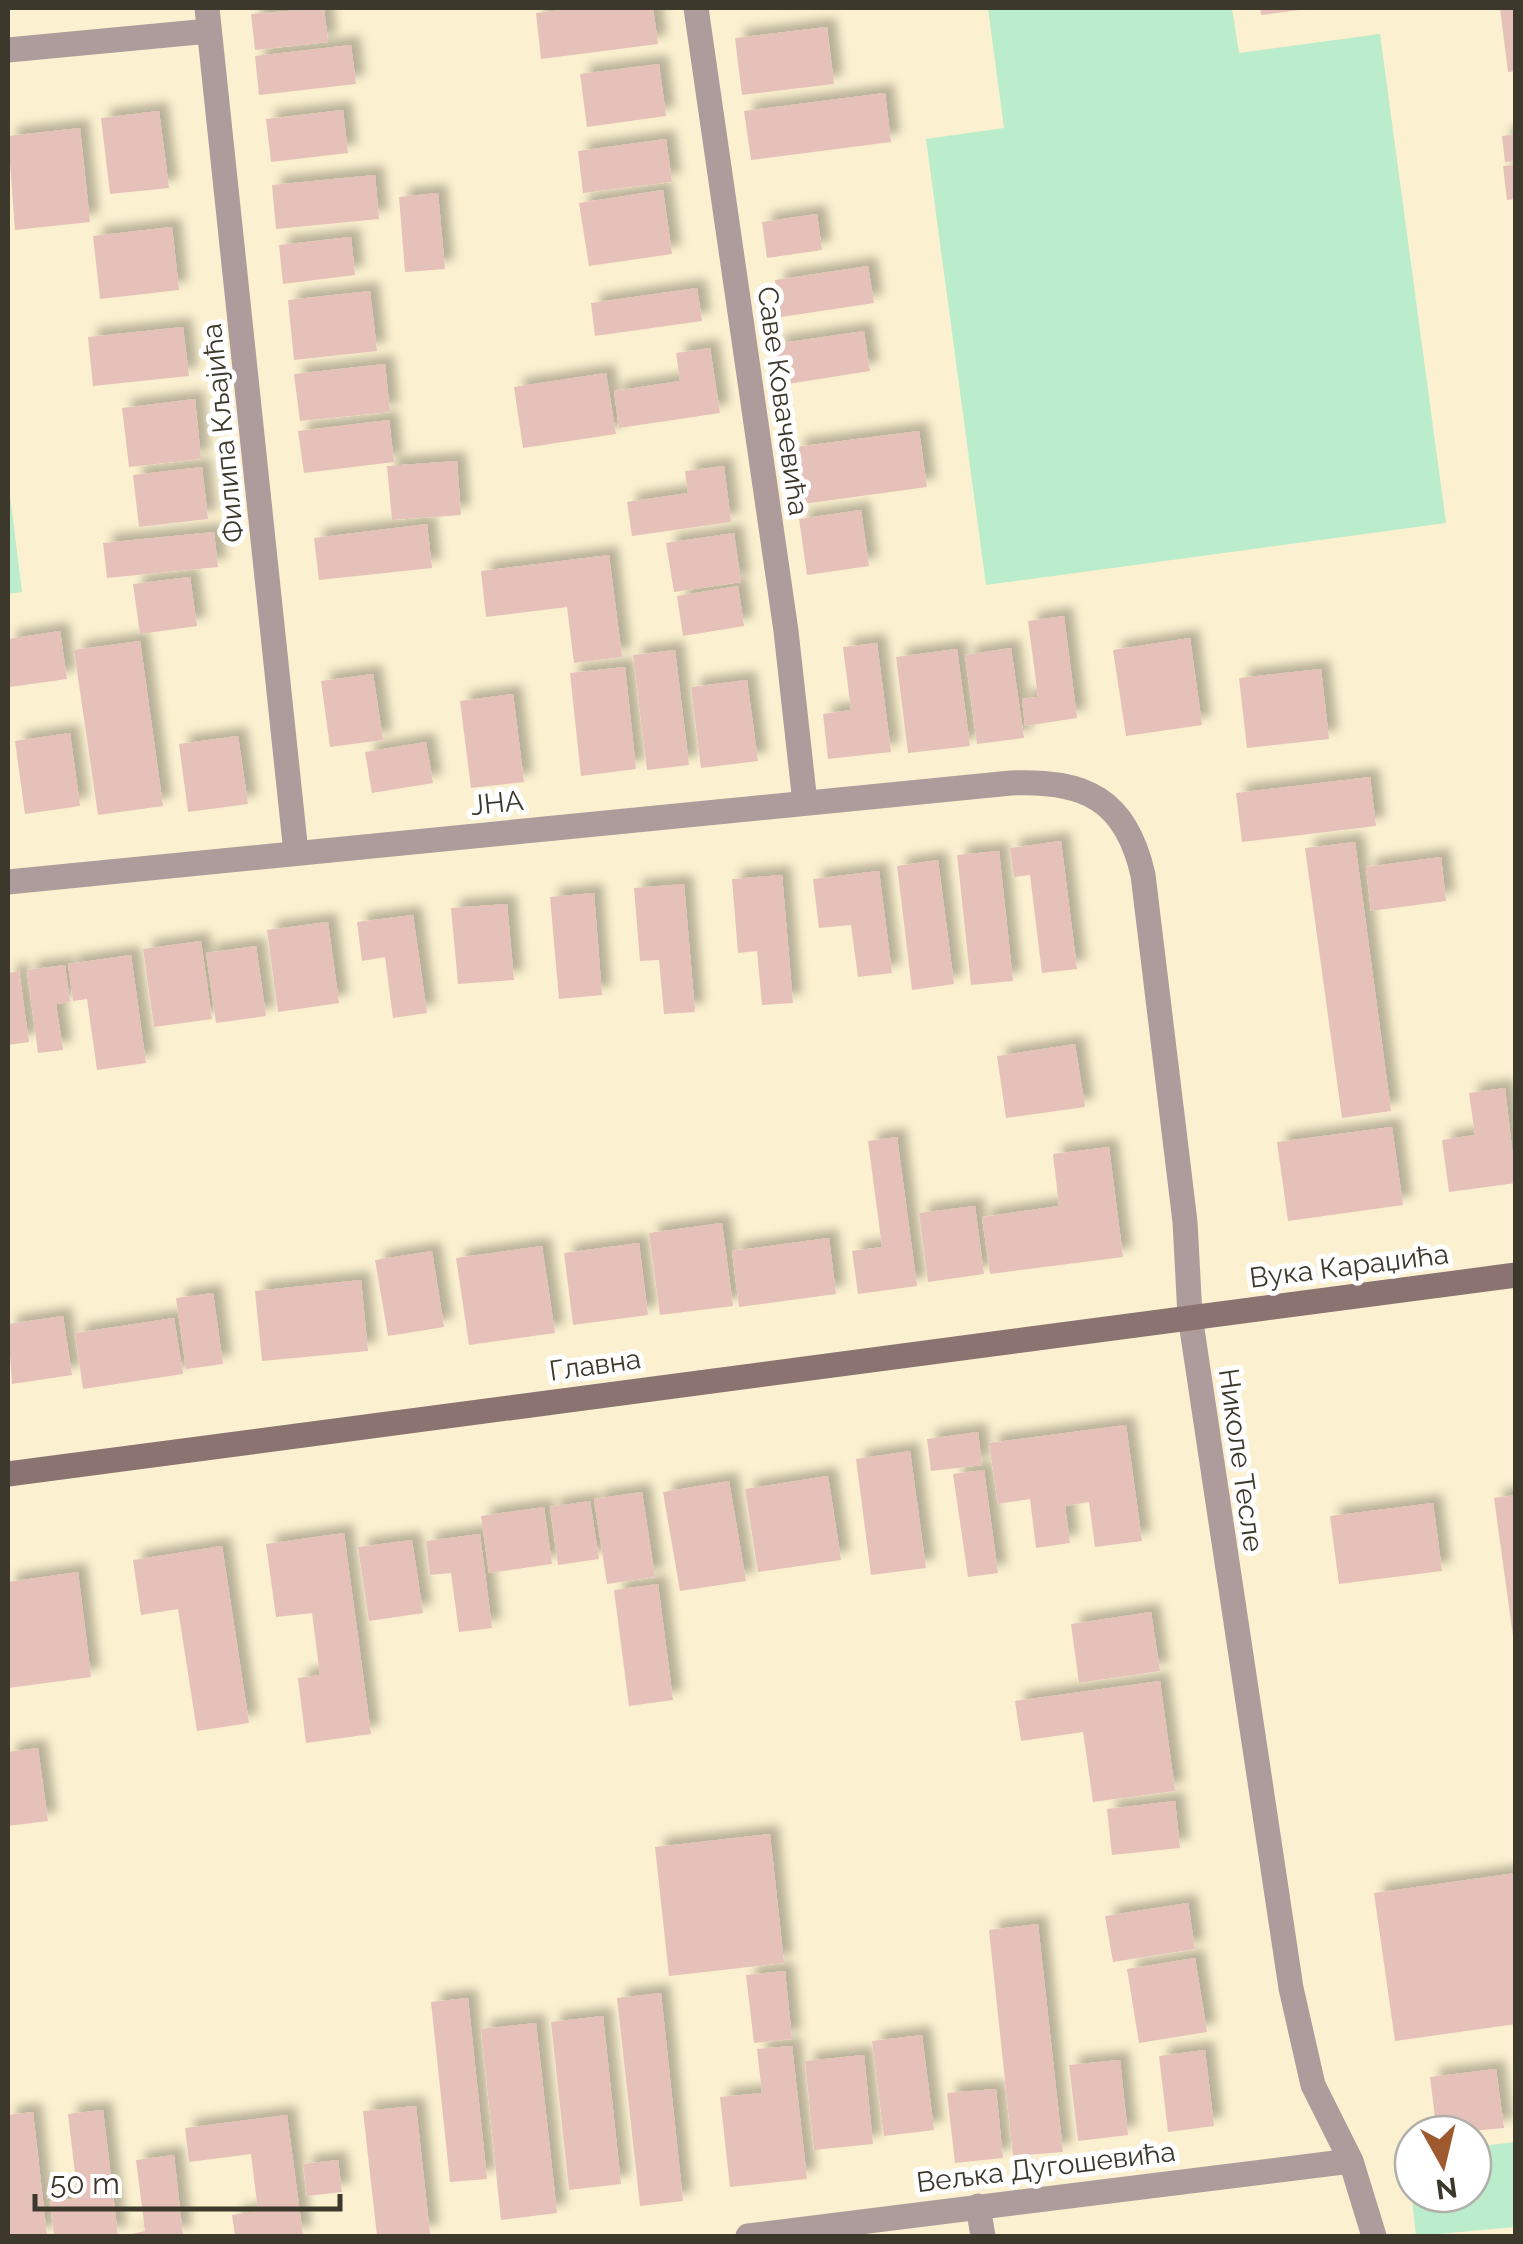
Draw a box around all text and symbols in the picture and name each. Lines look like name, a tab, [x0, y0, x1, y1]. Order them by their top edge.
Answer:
street label: Саве Ковачевића	[751, 284, 815, 518]
street label: Филипа Кљајића	[195, 322, 251, 544]
street label: ЈНА	[469, 784, 525, 822]
street label: Вука Караџића	[1248, 1237, 1450, 1295]
street label: Главна	[547, 1342, 643, 1388]
street label: Николе Тесле	[1212, 1366, 1270, 1554]
north arrow	[1393, 2114, 1493, 2214]
street label: Вељка Дугошевића	[915, 2135, 1177, 2199]
scale bar	[35, 2149, 340, 2211]
text: 50 m	[50, 2166, 120, 2201]
text: N	[1434, 2170, 1459, 2206]

